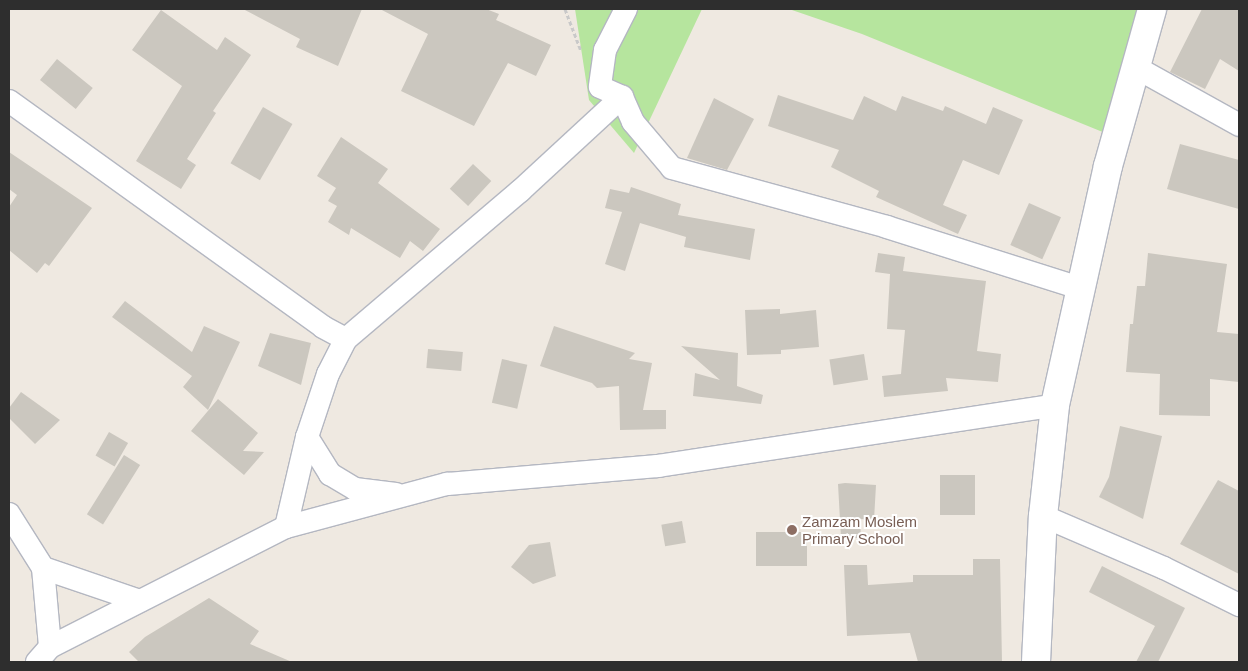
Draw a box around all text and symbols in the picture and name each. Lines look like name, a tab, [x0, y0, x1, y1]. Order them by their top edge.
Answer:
place label: Zamzam Moslem Primary School	[802, 512, 917, 547]
marker: Zamzam Moslem Primary School	[786, 524, 798, 536]

